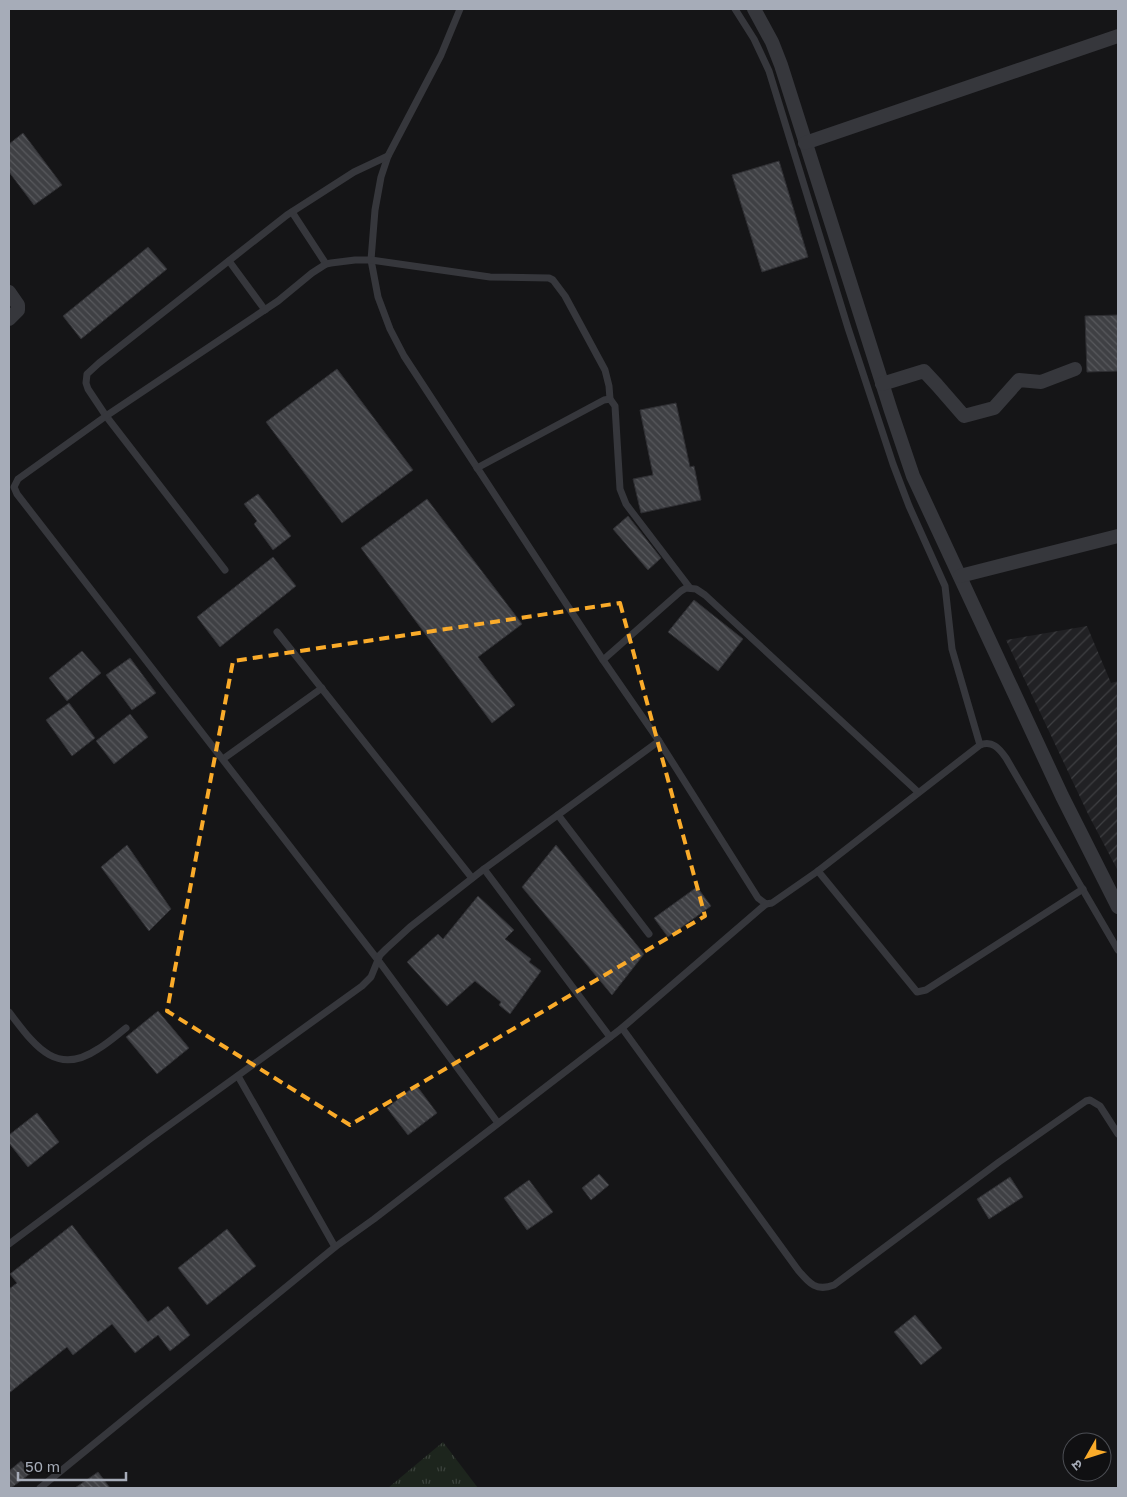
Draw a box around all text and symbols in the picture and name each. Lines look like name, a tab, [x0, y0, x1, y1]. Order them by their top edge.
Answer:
north arrow	[1062, 1432, 1112, 1482]
scale bar	[18, 1450, 125, 1482]
text: उ	[1067, 1456, 1086, 1474]
text: 50 m	[25, 1457, 60, 1475]

